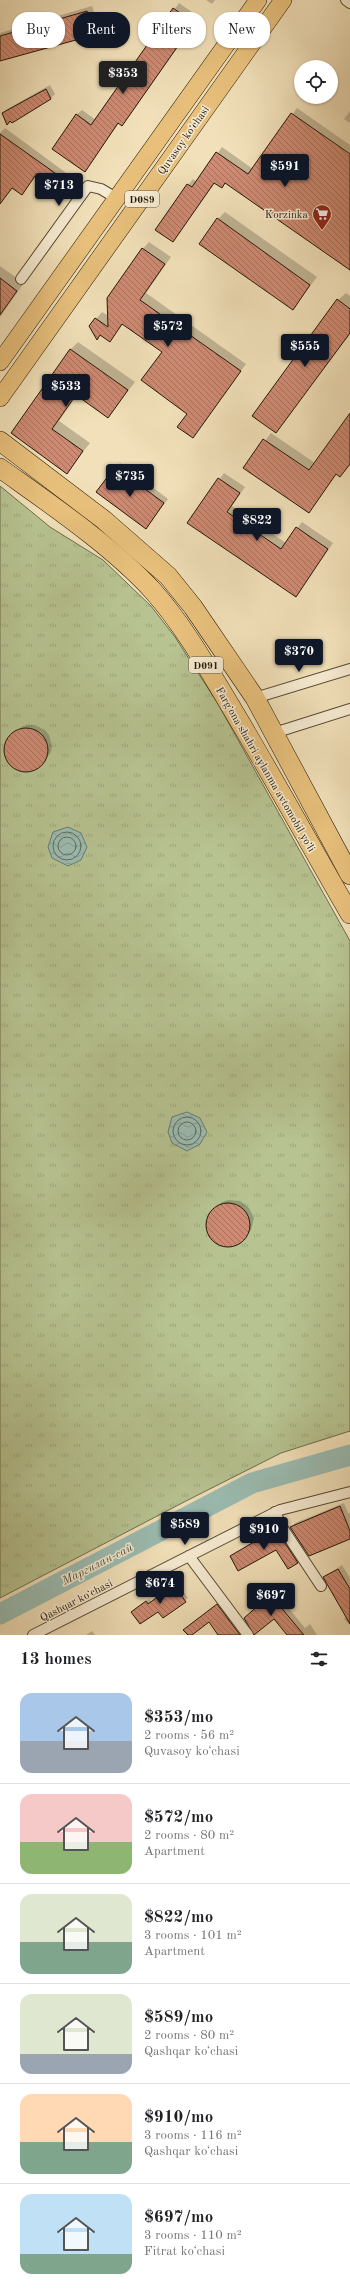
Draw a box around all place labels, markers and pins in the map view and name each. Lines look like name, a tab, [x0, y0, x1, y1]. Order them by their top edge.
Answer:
pin: $353	[99, 61, 147, 95]
pin: $591	[261, 154, 309, 188]
pin: $713	[35, 173, 83, 207]
supermarket icon: Korzinka	[311, 203, 333, 231]
place label: Korzinka	[265, 210, 309, 221]
pin: $572	[144, 314, 192, 348]
pin: $555	[281, 334, 329, 368]
pin: $533	[42, 374, 90, 408]
pin: $735	[106, 464, 154, 498]
pin: $822	[233, 508, 281, 542]
pin: $370	[275, 639, 323, 673]
pin: $589	[161, 1512, 209, 1546]
pin: $910	[240, 1517, 288, 1551]
pin: $674	[136, 1571, 184, 1605]
pin: $697	[247, 1583, 295, 1617]

